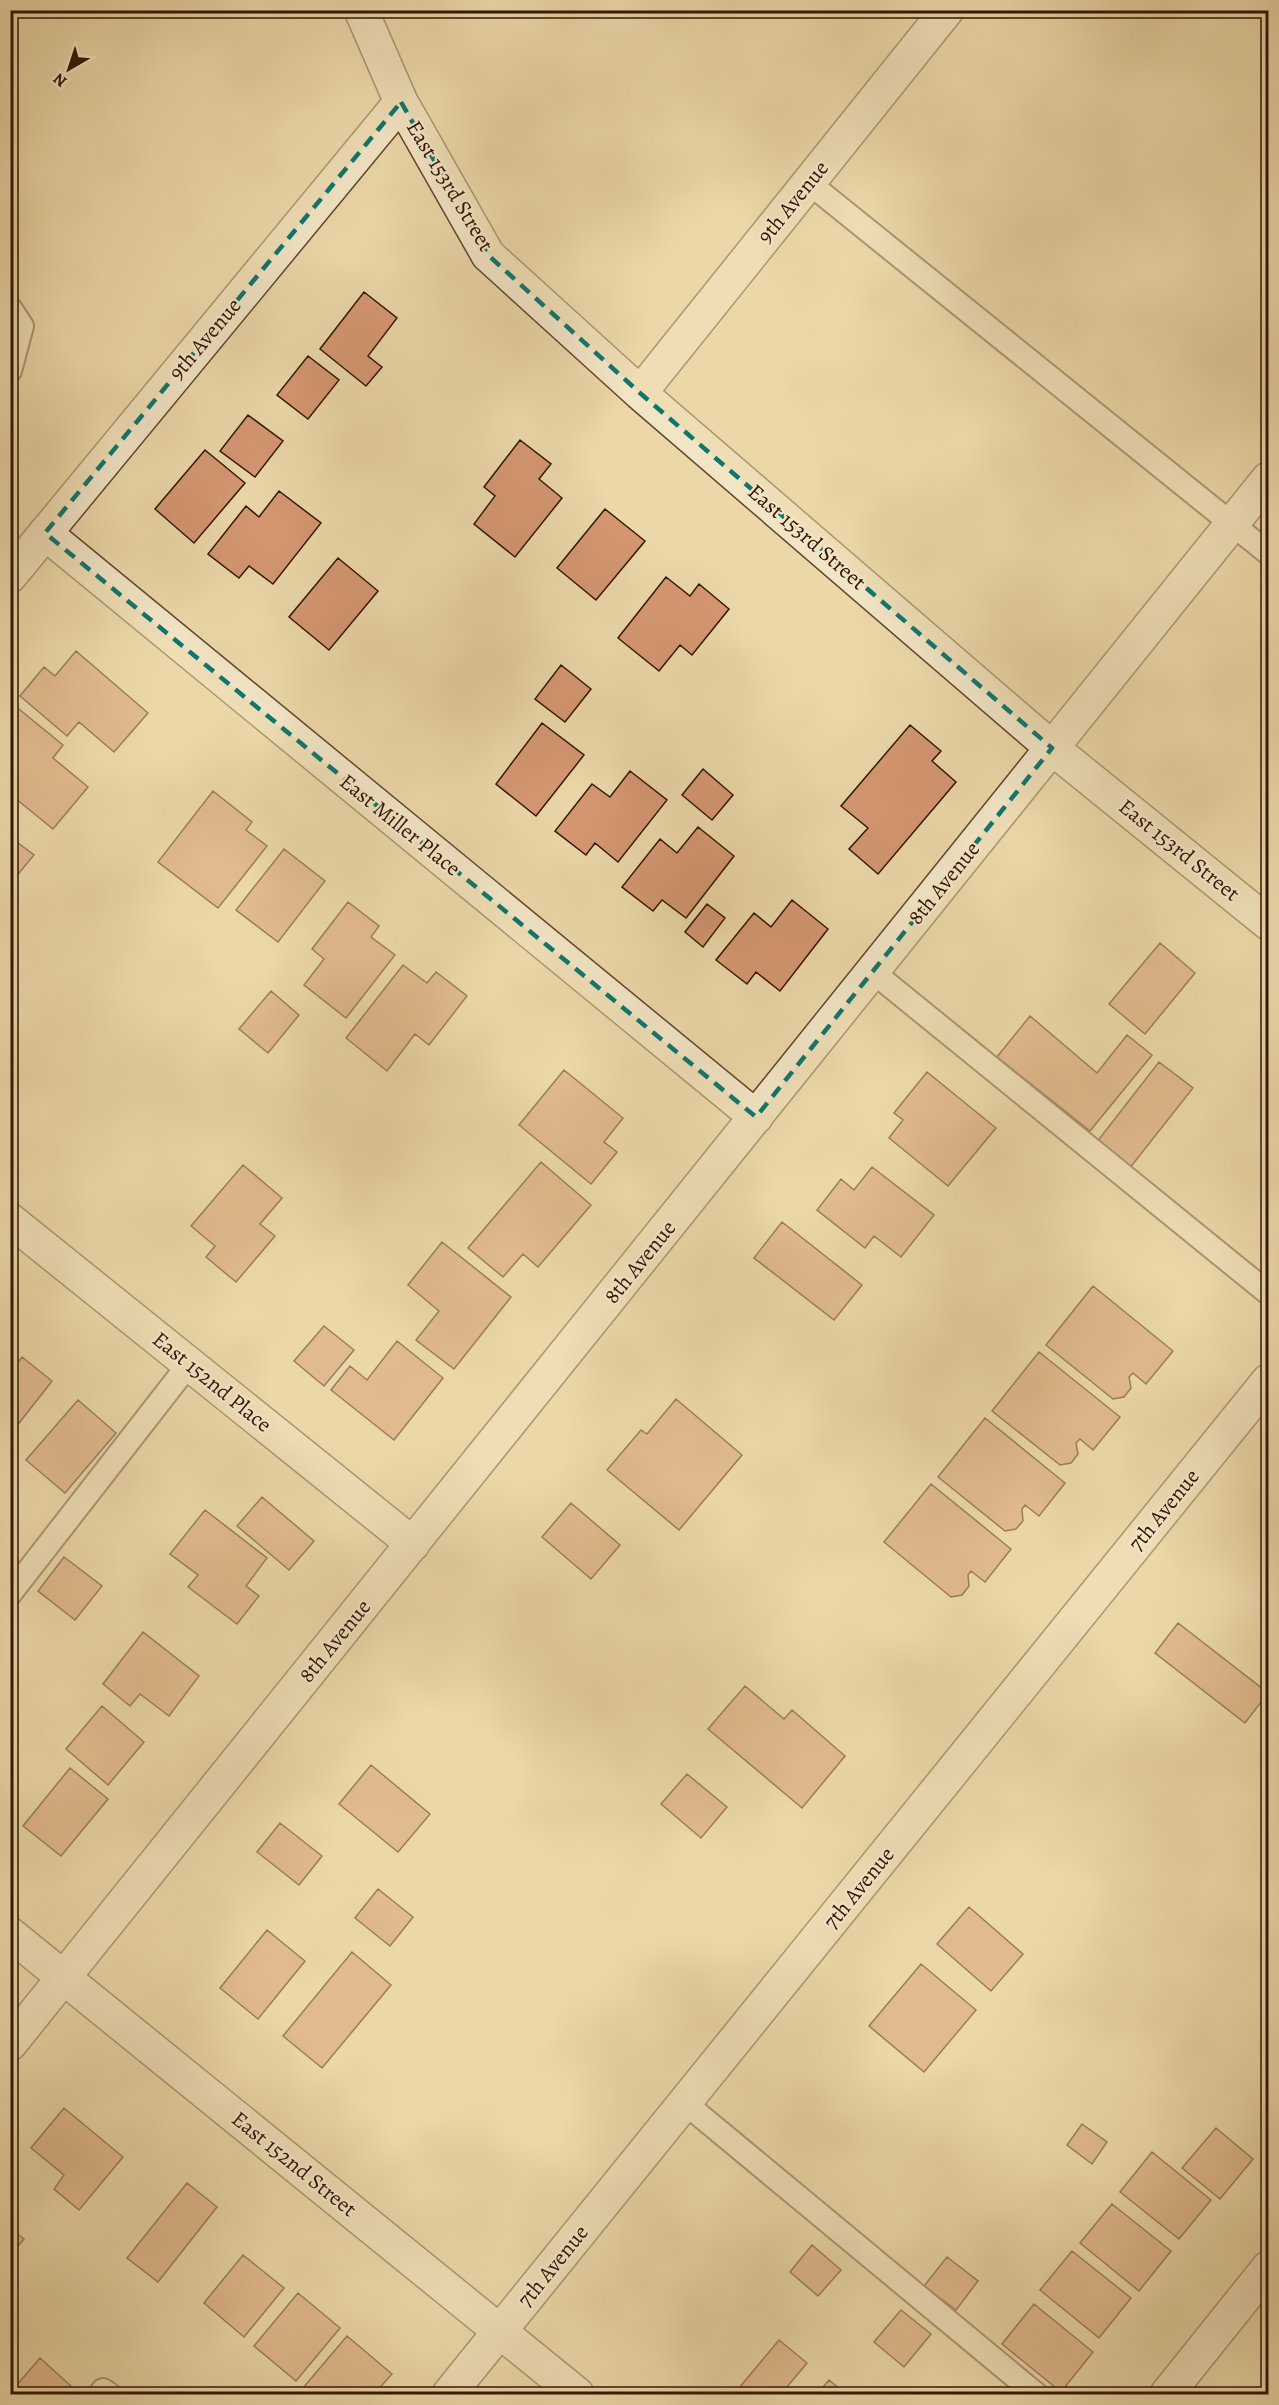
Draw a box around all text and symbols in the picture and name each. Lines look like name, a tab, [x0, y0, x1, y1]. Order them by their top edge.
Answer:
north arrow	[39, 39, 99, 99]
text: N	[48, 67, 72, 92]
street label: East 153rd Street	[399, 115, 501, 257]
street label: 9th Avenue	[750, 154, 836, 250]
street label: 9th Avenue	[162, 291, 248, 387]
street label: East 153rd Street	[741, 477, 873, 597]
street label: East Miller Place	[333, 767, 467, 883]
street label: East 153rd Street	[1112, 792, 1246, 908]
street label: 8th Avenue	[901, 835, 987, 931]
street label: 8th Avenue	[597, 1214, 683, 1310]
street label: East 152nd Place	[146, 1325, 278, 1439]
street label: 7th Avenue	[1121, 1462, 1207, 1558]
street label: 8th Avenue	[292, 1593, 378, 1689]
street label: 7th Avenue	[816, 1840, 902, 1936]
street label: East 152nd Street	[225, 2104, 363, 2224]
street label: 7th Avenue	[510, 2218, 596, 2314]

